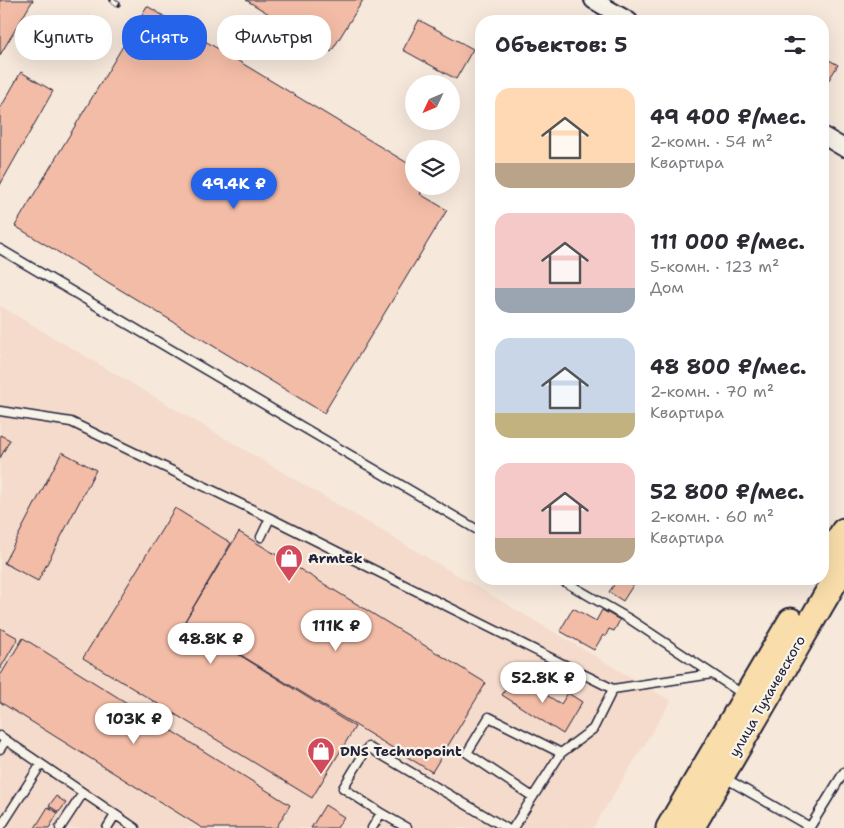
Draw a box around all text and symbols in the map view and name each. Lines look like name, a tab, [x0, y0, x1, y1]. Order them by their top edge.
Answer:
chip: Купить	[15, 15, 112, 60]
chip: Снять	[122, 15, 207, 60]
chip: Фильтры	[217, 15, 331, 60]
text: Объектов: 5	[495, 31, 627, 59]
icon: filters	[781, 31, 809, 59]
north arrow	[405, 75, 460, 130]
map controls	[405, 75, 460, 195]
text: 49 400 ₽/мес.	[650, 103, 806, 131]
icon: home	[535, 108, 595, 168]
text: 2-комн. · 54 m²	[650, 131, 773, 152]
button: layers	[405, 140, 460, 195]
text: Квартира	[650, 152, 724, 173]
pin: 49.4K ₽	[188, 168, 280, 210]
text: 49.4K ₽	[202, 173, 266, 194]
text: 111 000 ₽/мес.	[650, 228, 805, 256]
icon: home	[535, 233, 595, 293]
text: 5-комн. · 123 m²	[650, 256, 779, 277]
text: Дом	[650, 277, 684, 298]
text: 48 800 ₽/мес.	[650, 353, 807, 381]
icon: home	[535, 358, 595, 418]
text: 2-комн. · 70 m²	[650, 381, 774, 402]
text: Квартира	[650, 402, 724, 423]
text: 52 800 ₽/мес.	[650, 478, 804, 506]
icon: home	[535, 483, 595, 543]
text: 2-комн. · 60 m²	[650, 506, 774, 527]
text: Квартира	[650, 527, 724, 548]
shop icon: Armtek	[274, 543, 304, 582]
place label: Armtek	[308, 549, 363, 567]
pin: 111K ₽	[295, 610, 377, 652]
text: 111K ₽	[312, 615, 360, 636]
pin: 48.8K ₽	[165, 622, 257, 665]
text: 48.8K ₽	[179, 628, 243, 649]
street label: улица Тухачевского	[725, 632, 809, 760]
pin: 52.8K ₽	[497, 662, 589, 704]
text: 52.8K ₽	[511, 667, 575, 688]
pin: 103K ₽	[93, 702, 175, 745]
text: 103K ₽	[106, 708, 162, 729]
shop icon: DNS Technopoint	[306, 736, 336, 775]
place label: DNS Technopoint	[340, 742, 462, 760]

